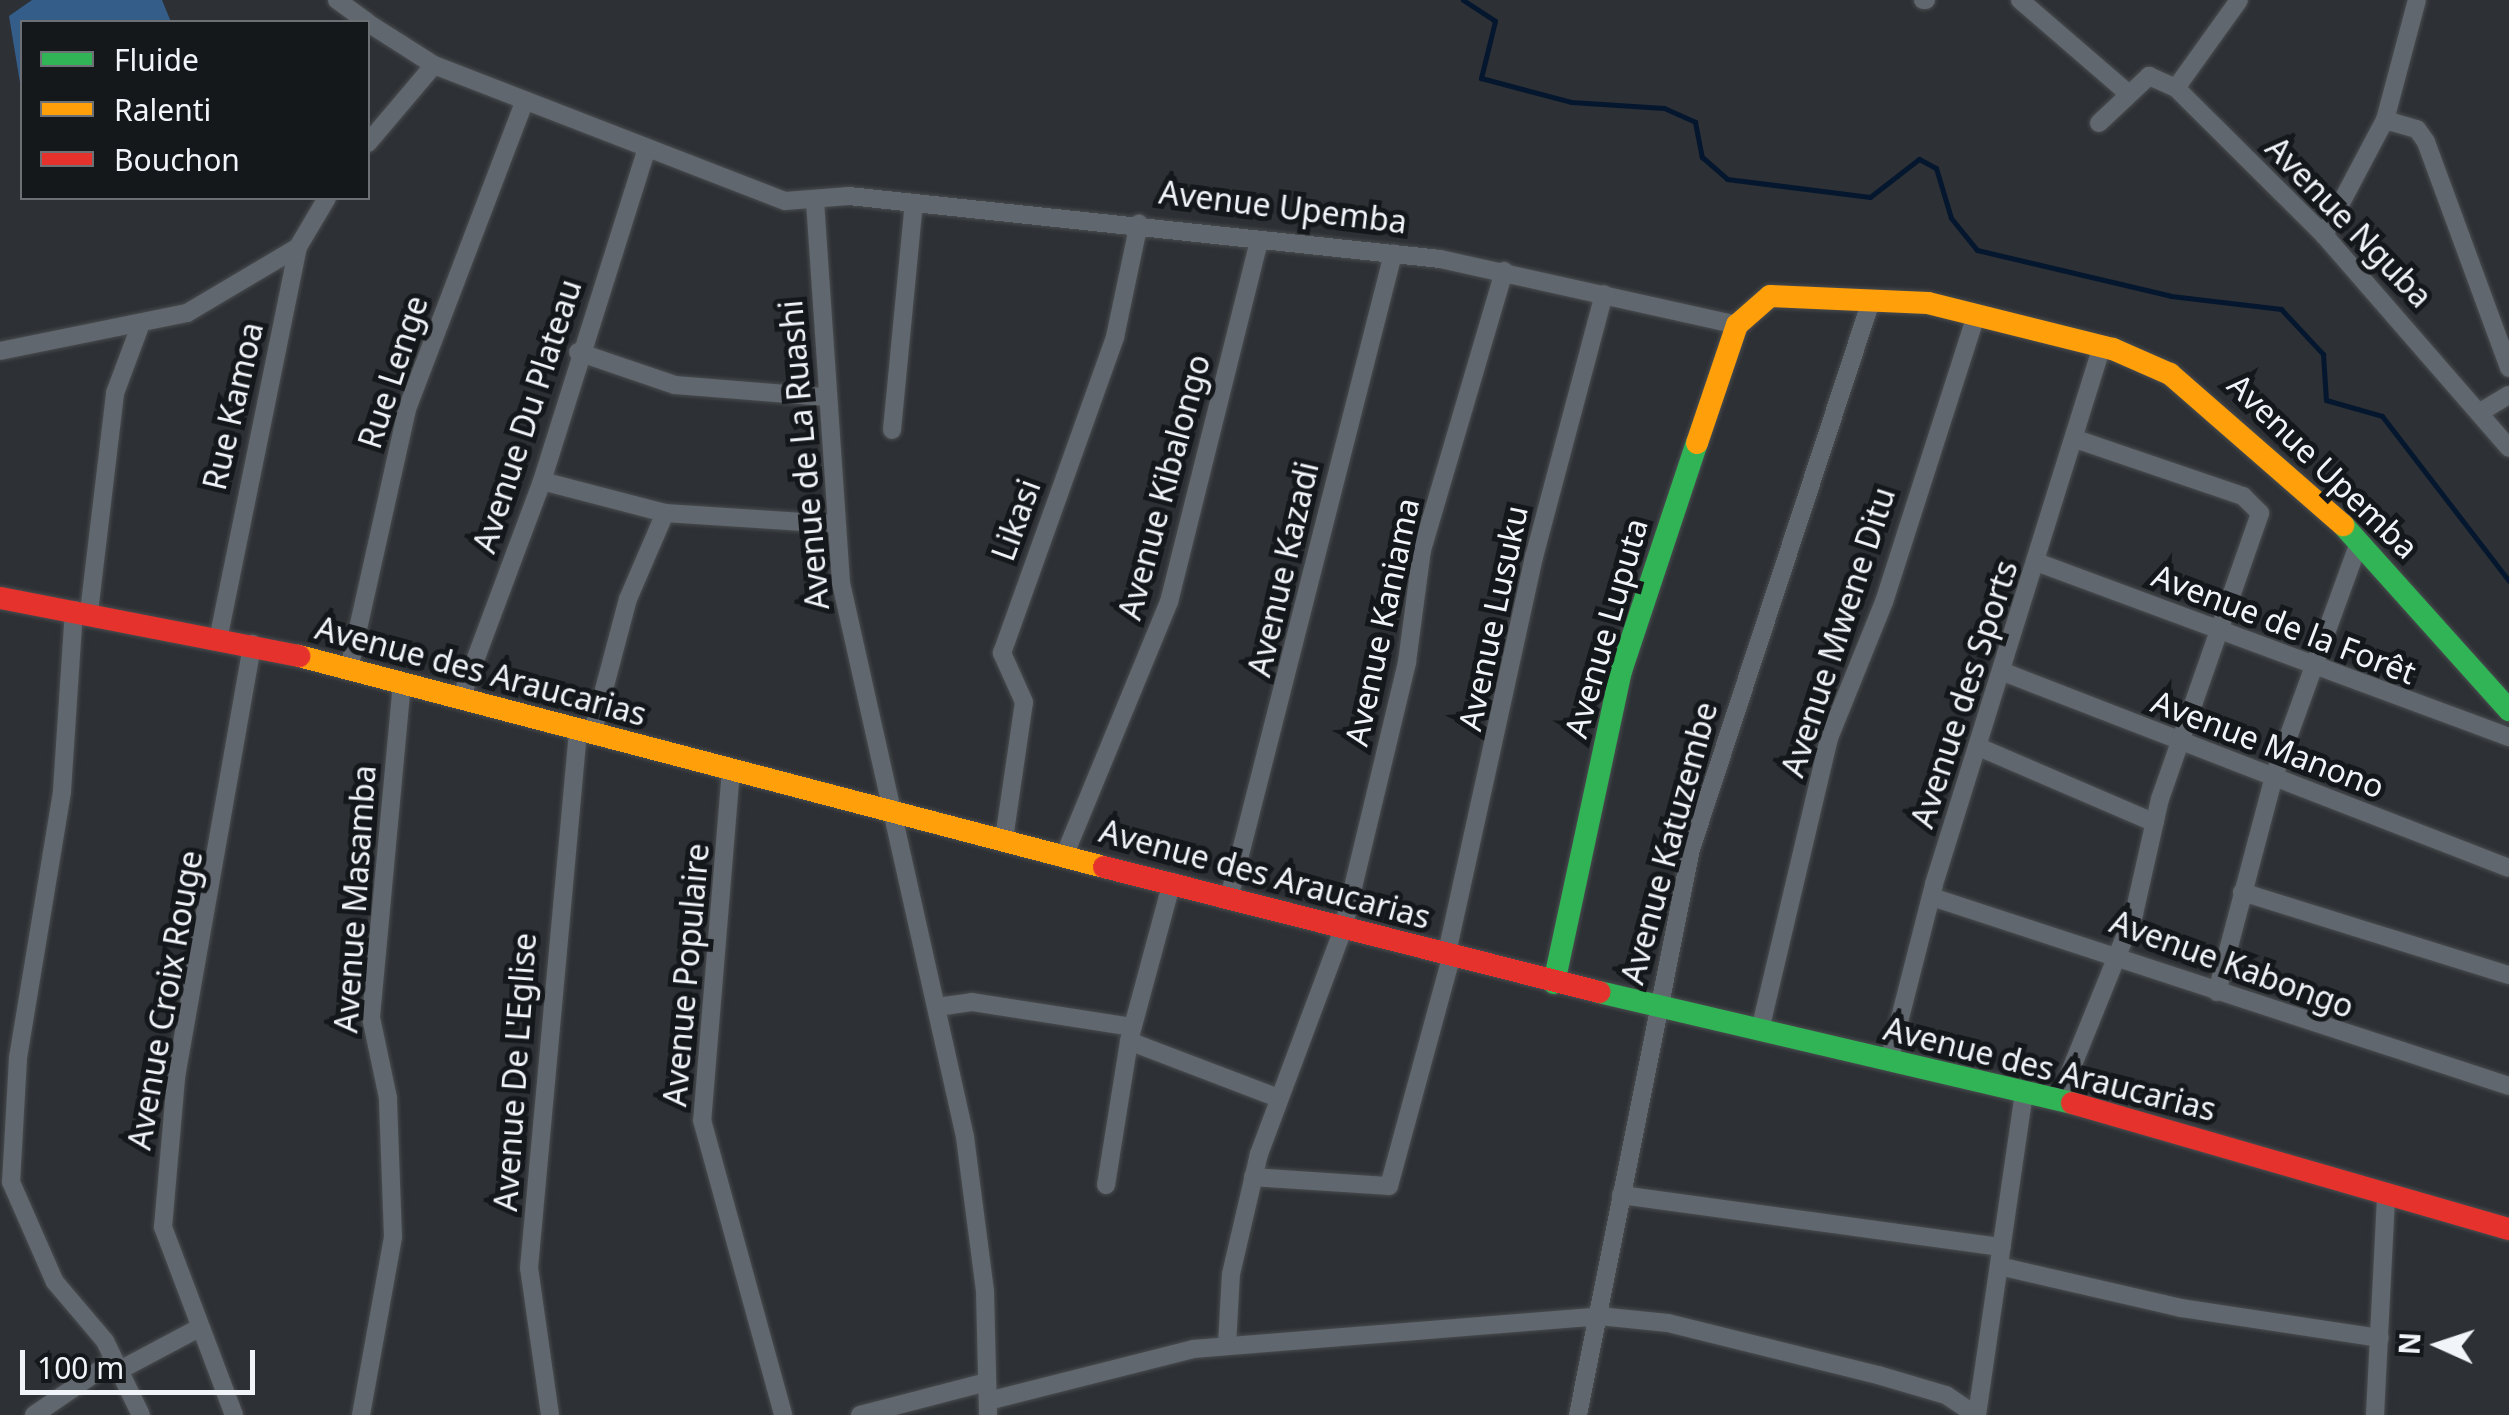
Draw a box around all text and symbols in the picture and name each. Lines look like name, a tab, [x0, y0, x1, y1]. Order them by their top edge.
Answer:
legend	[20, 20, 370, 200]
text: Fluide	[114, 39, 199, 80]
text: Ralenti	[114, 89, 211, 130]
street label: Avenue Nguba	[2258, 129, 2440, 315]
text: Bouchon	[114, 139, 240, 180]
street label: Avenue Upemba	[1157, 173, 1409, 241]
street label: Avenue Du Plateau	[465, 275, 589, 557]
street label: Rue Lenge	[350, 291, 436, 453]
street label: Avenue de La Ruashi	[771, 299, 837, 611]
street label: Rue Kamoa	[195, 318, 271, 494]
street label: Avenue Kibalongo	[1110, 350, 1218, 624]
street label: Avenue Upemba	[2220, 366, 2426, 566]
street label: Avenue Kazadi	[1240, 458, 1326, 680]
street label: Likasi	[984, 474, 1048, 566]
street label: Avenue Mwene Ditu	[1773, 482, 1903, 782]
street label: Avenue Kaniama	[1337, 495, 1427, 749]
street label: Avenue Lusuku	[1450, 502, 1536, 734]
street label: Avenue Luputa	[1556, 514, 1656, 742]
street label: Avenue des Sports	[1903, 556, 2025, 832]
street label: Avenue de la Forêt	[2147, 556, 2421, 692]
street label: Avenue des Araucarias	[311, 608, 651, 734]
street label: Avenue Manono	[2146, 682, 2390, 806]
street label: Avenue Katuzembe	[1613, 698, 1725, 988]
street label: Avenue Masamba	[326, 764, 384, 1034]
street label: Avenue des Araucarias	[1095, 811, 1435, 937]
street label: Avenue Populaire	[655, 842, 717, 1108]
street label: Avenue Croix Rouge	[120, 847, 210, 1153]
street label: Avenue Kabongo	[2105, 902, 2359, 1026]
street label: Avenue De L'Eglise	[486, 931, 544, 1213]
street label: Avenue des Araucarias	[1880, 1009, 2220, 1129]
north arrow	[2389, 1295, 2489, 1395]
scale bar	[25, 1330, 260, 1392]
text: N	[2389, 1331, 2429, 1356]
text: 100 m	[37, 1347, 124, 1388]

